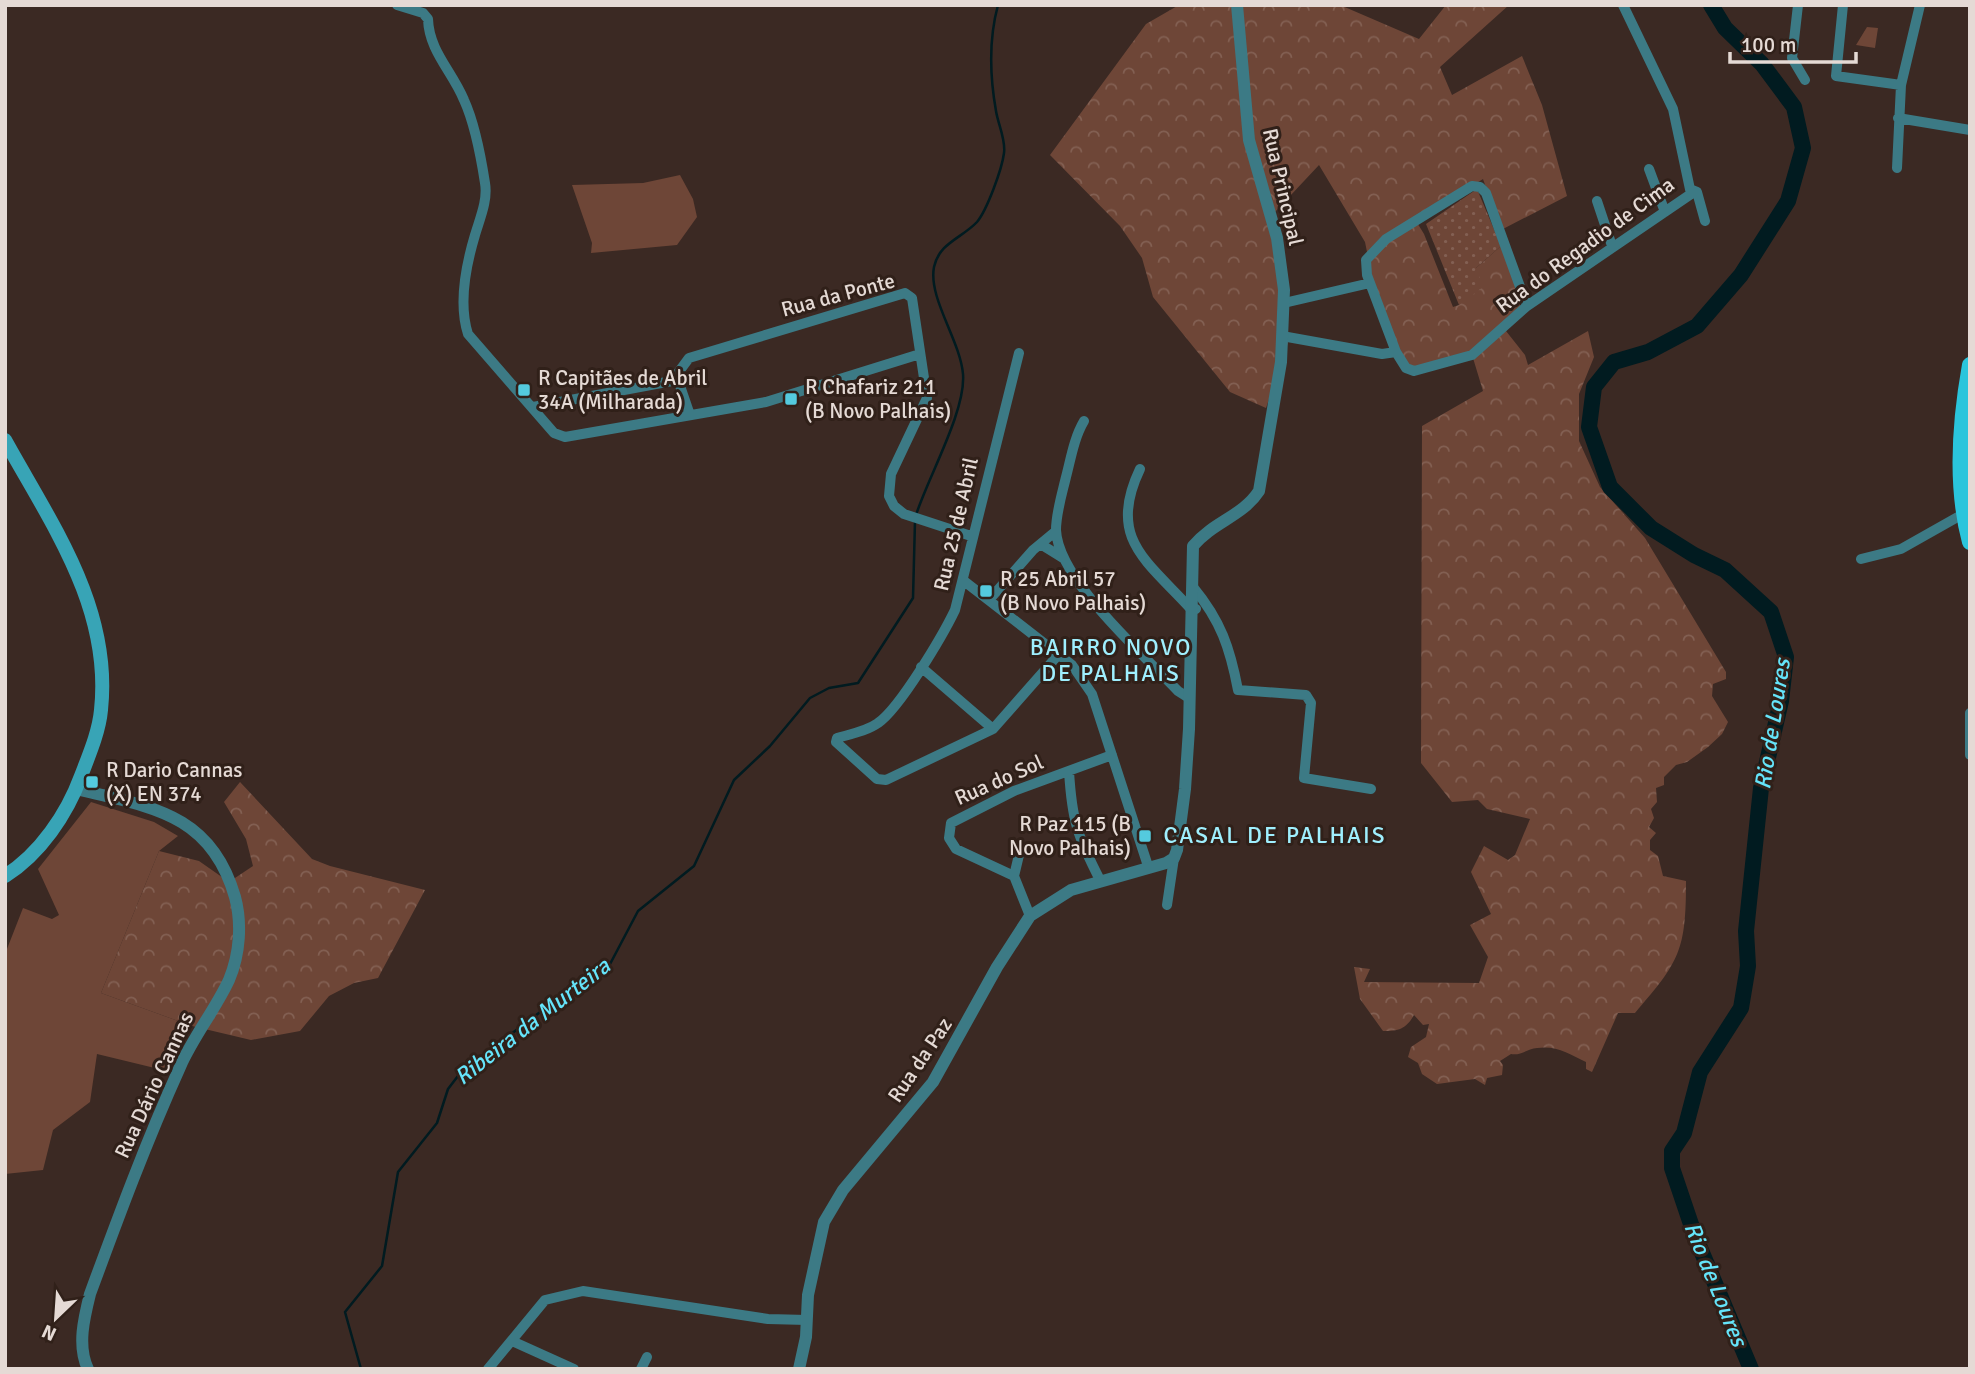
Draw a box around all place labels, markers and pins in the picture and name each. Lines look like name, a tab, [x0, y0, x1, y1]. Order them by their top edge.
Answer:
place label: R Capitães de Abril 34A (Milharada)	[538, 365, 707, 415]
place label: R Chafariz 211 (B Novo Palhais)	[805, 374, 951, 424]
marker: R Capitães de Abril 34A (Milharada)	[516, 382, 532, 398]
marker: R Chafariz 211 (B Novo Palhais)	[783, 391, 799, 407]
place label: R 25 Abril 57 (B Novo Palhais)	[1000, 566, 1146, 616]
marker: R 25 Abril 57 (B Novo Palhais)	[978, 583, 994, 599]
place label: R Dario Cannas (X) EN 374	[106, 757, 243, 807]
marker: R Dario Cannas (X) EN 374	[84, 774, 100, 790]
place label: R Paz 115 (B Novo Palhais)	[1009, 811, 1131, 861]
marker: R Paz 115 (B Novo Palhais)	[1137, 828, 1153, 844]

